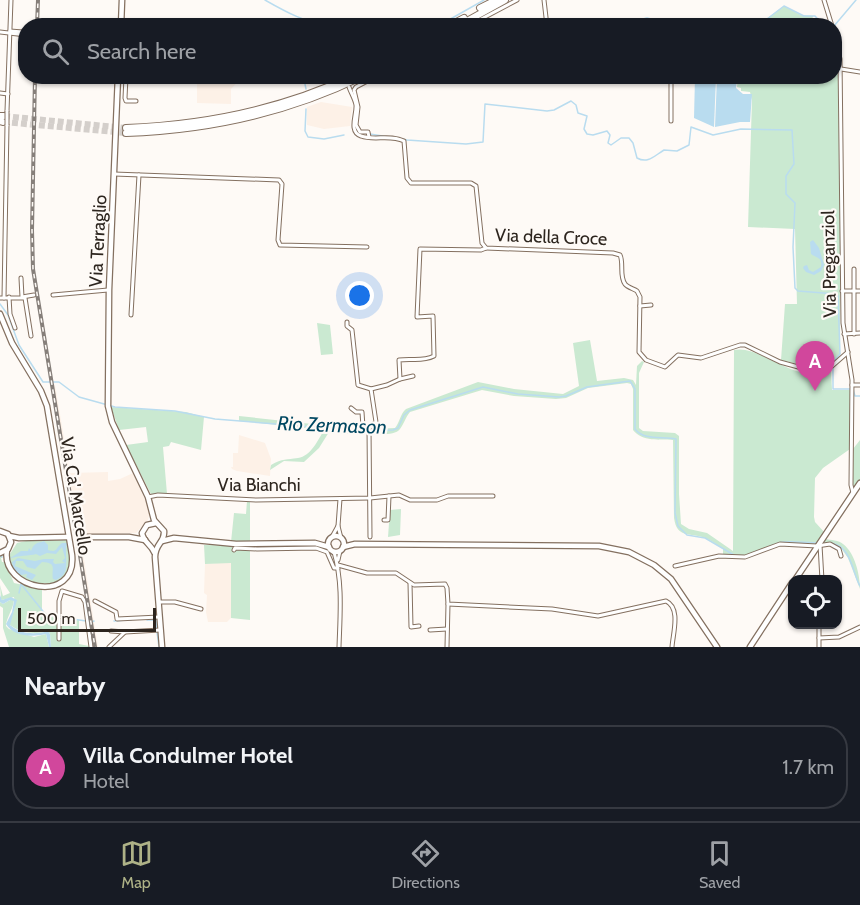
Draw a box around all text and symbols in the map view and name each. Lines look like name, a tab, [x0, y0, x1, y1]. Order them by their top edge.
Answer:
search box	[18, 18, 842, 84]
icon: search	[39, 35, 72, 68]
text: Search here	[87, 38, 196, 65]
street label: Via Terraglio	[85, 194, 111, 288]
street label: Via Preganziol	[817, 209, 841, 318]
street label: Via della Croce	[495, 224, 607, 250]
your location	[345, 281, 374, 310]
pin: A	[796, 342, 834, 391]
water label: Rio Zermason	[277, 411, 387, 439]
street label: Via Ca' Marcello	[56, 436, 96, 557]
street label: Via Bianchi	[217, 474, 301, 496]
map controls	[788, 575, 842, 629]
button: locate	[788, 575, 842, 629]
scale bar	[18, 605, 156, 632]
text: 500 m	[27, 609, 76, 628]
text: Nearby	[24, 670, 105, 702]
text: Villa Condulmer Hotel	[83, 742, 293, 769]
text: A	[39, 755, 52, 779]
text: 1.7 km	[782, 755, 834, 779]
text: Hotel	[83, 769, 129, 793]
tab: Map	[120, 837, 153, 892]
tab: Directions	[392, 837, 460, 892]
tab: Saved	[699, 837, 740, 892]

